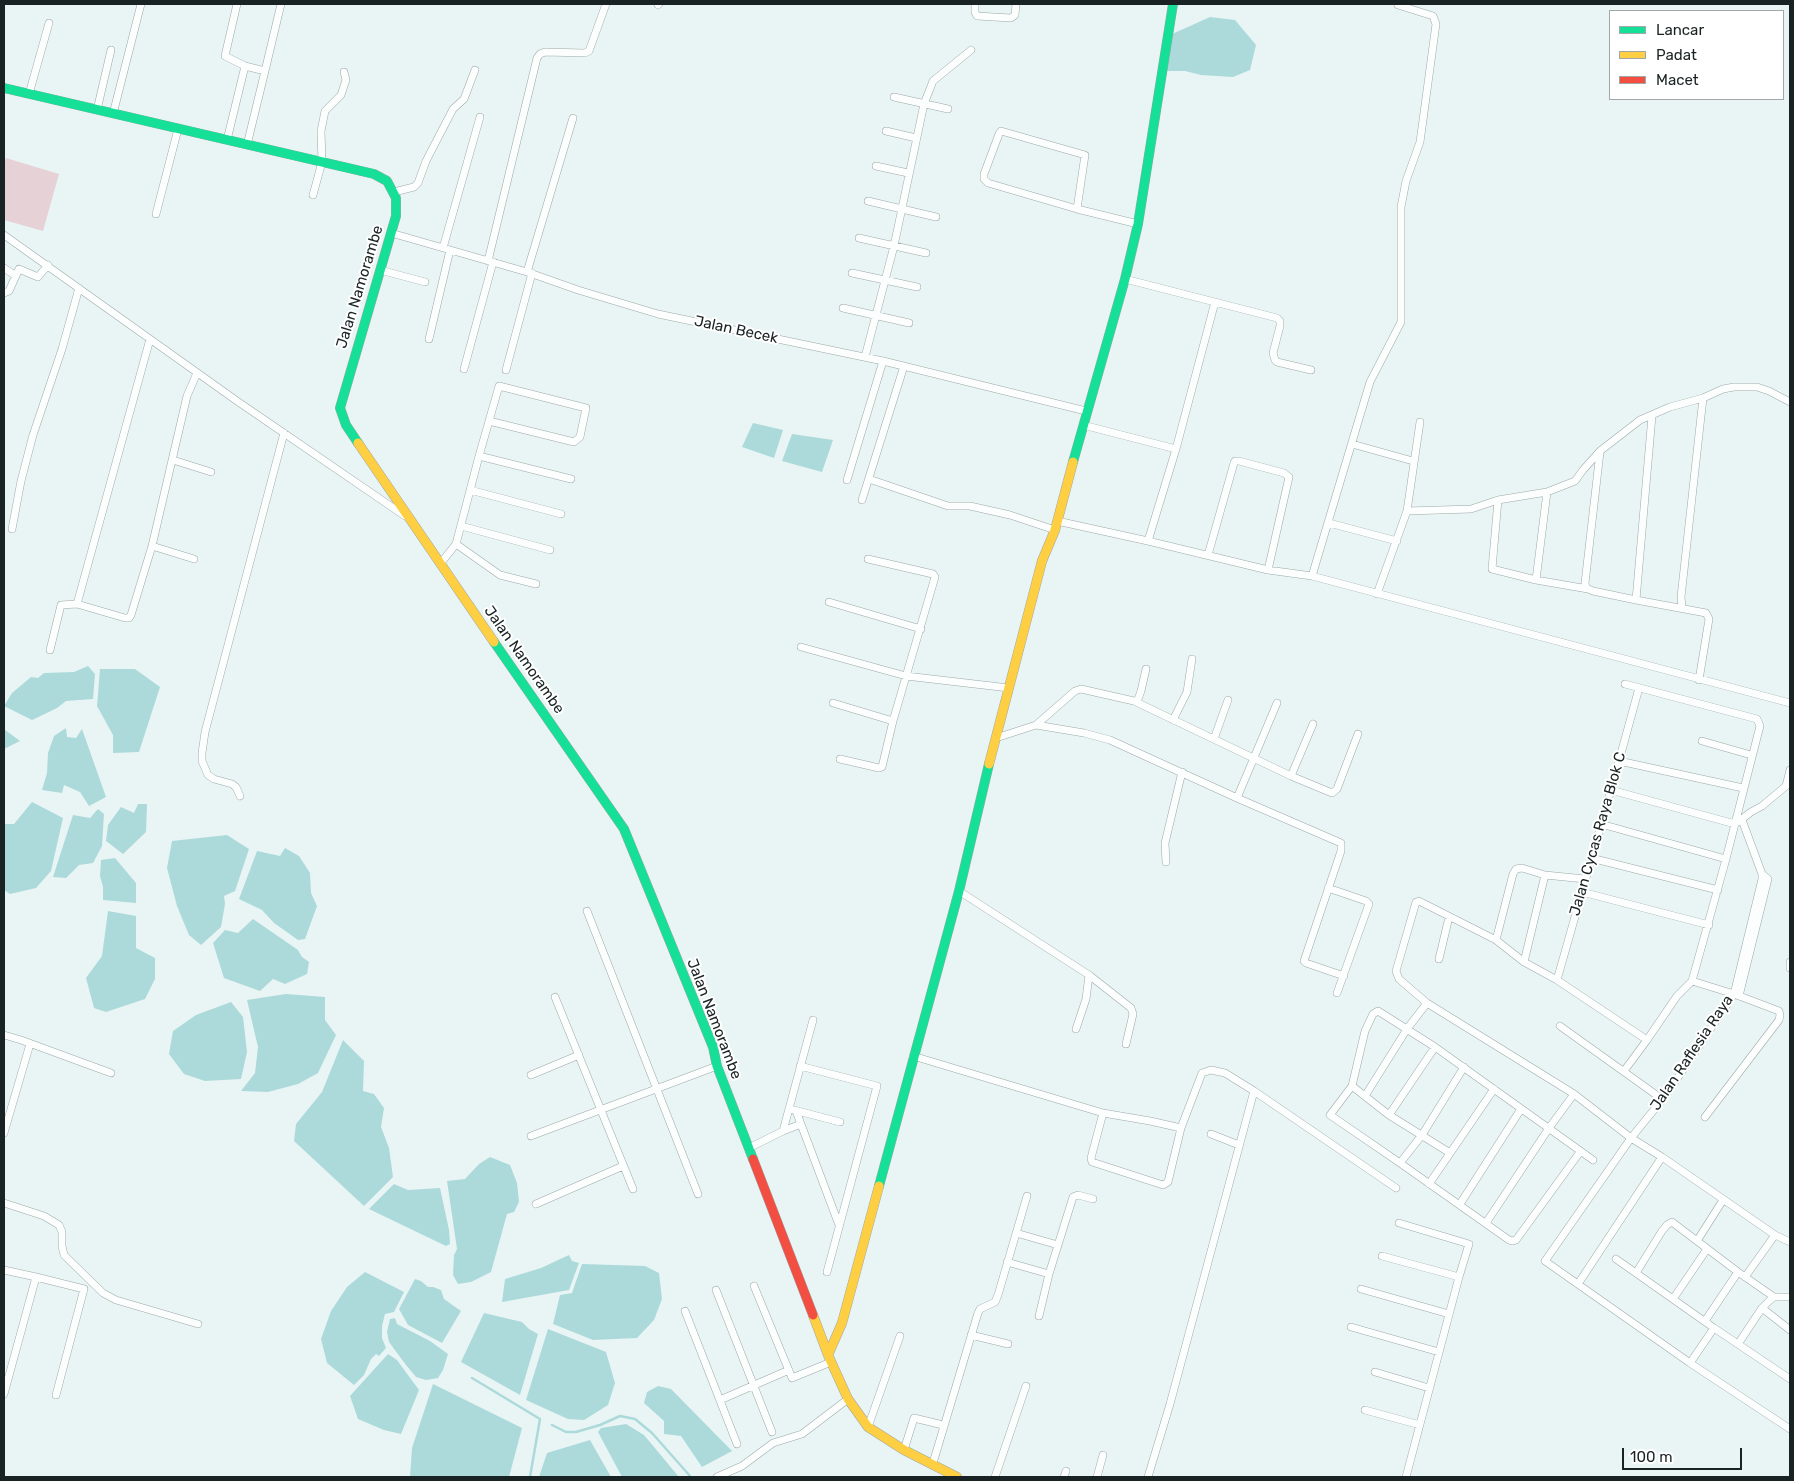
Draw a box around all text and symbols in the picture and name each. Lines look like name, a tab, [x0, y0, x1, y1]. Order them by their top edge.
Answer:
legend	[1609, 10, 1784, 100]
text: Lancar	[1656, 21, 1704, 39]
text: Padat	[1656, 46, 1697, 64]
text: Macet	[1656, 71, 1699, 89]
street label: Jalan Namorambe	[333, 223, 387, 351]
street label: Jalan Becek	[692, 312, 780, 348]
street label: Jalan Namorambe	[480, 603, 568, 717]
street label: Jalan Cycas Raya Blok C	[1566, 750, 1630, 918]
street label: Jalan Namorambe	[683, 956, 745, 1082]
street label: Jalan Raflesia Raya	[1647, 992, 1737, 1114]
scale bar	[1624, 1438, 1744, 1470]
text: 100 m	[1630, 1448, 1672, 1466]

